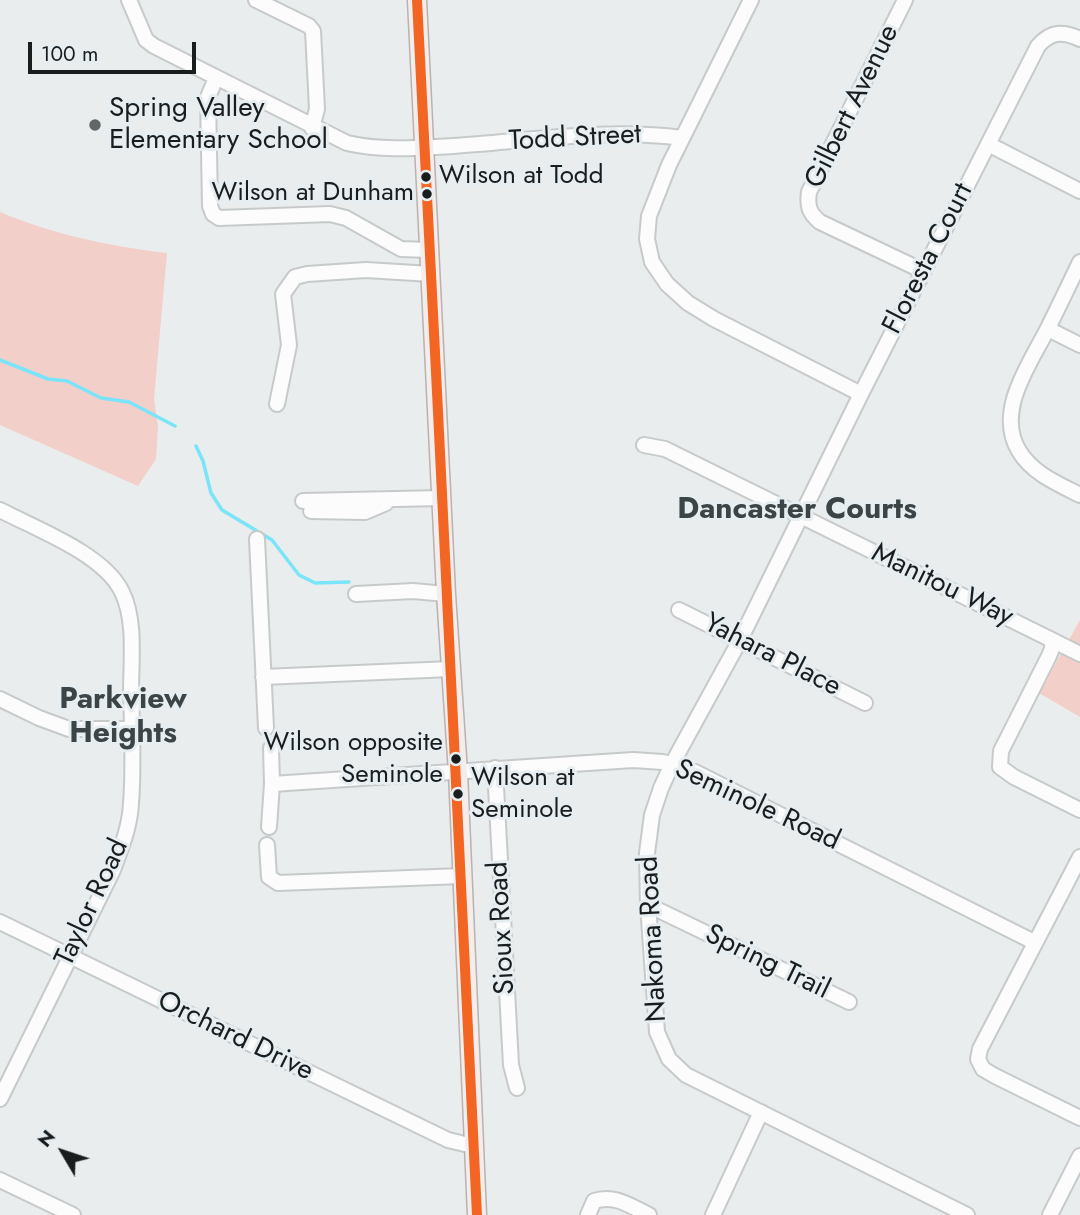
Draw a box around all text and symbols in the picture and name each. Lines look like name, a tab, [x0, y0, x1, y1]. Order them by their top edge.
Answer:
street label: Gilbert Avenue	[799, 20, 907, 194]
scale bar	[32, 28, 200, 72]
text: 100 m	[41, 39, 98, 69]
place label: Spring Valley Elementary School	[109, 92, 328, 158]
marker: Spring Valley Elementary School	[87, 117, 103, 133]
street label: Todd Street	[508, 119, 642, 159]
place label: Wilson at Todd	[439, 161, 603, 193]
marker: Wilson at Todd	[419, 170, 433, 184]
place label: Wilson at Dunham	[211, 178, 414, 210]
street label: Floresta Court	[877, 178, 981, 340]
marker: Wilson at Dunham	[420, 187, 434, 201]
district label: Dancaster Courts	[677, 493, 917, 529]
street label: Manitou Way	[866, 537, 1018, 635]
street label: Yahara Place	[698, 607, 846, 705]
district label: Parkview Heights	[59, 683, 187, 754]
place label: Wilson opposite Seminole	[263, 728, 443, 790]
marker: Wilson opposite Seminole	[449, 752, 463, 766]
street label: Seminole Road	[669, 753, 845, 859]
place label: Wilson at Seminole	[471, 763, 574, 824]
marker: Wilson at Seminole	[451, 787, 465, 801]
street label: Taylor Road	[49, 834, 137, 972]
street label: Nakoma Road	[633, 855, 675, 1023]
street label: Sioux Road	[483, 861, 523, 995]
street label: Spring Trail	[699, 918, 835, 1008]
street label: Orchard Drive	[152, 985, 318, 1089]
north arrow	[28, 1117, 98, 1187]
text: N	[31, 1124, 62, 1153]

